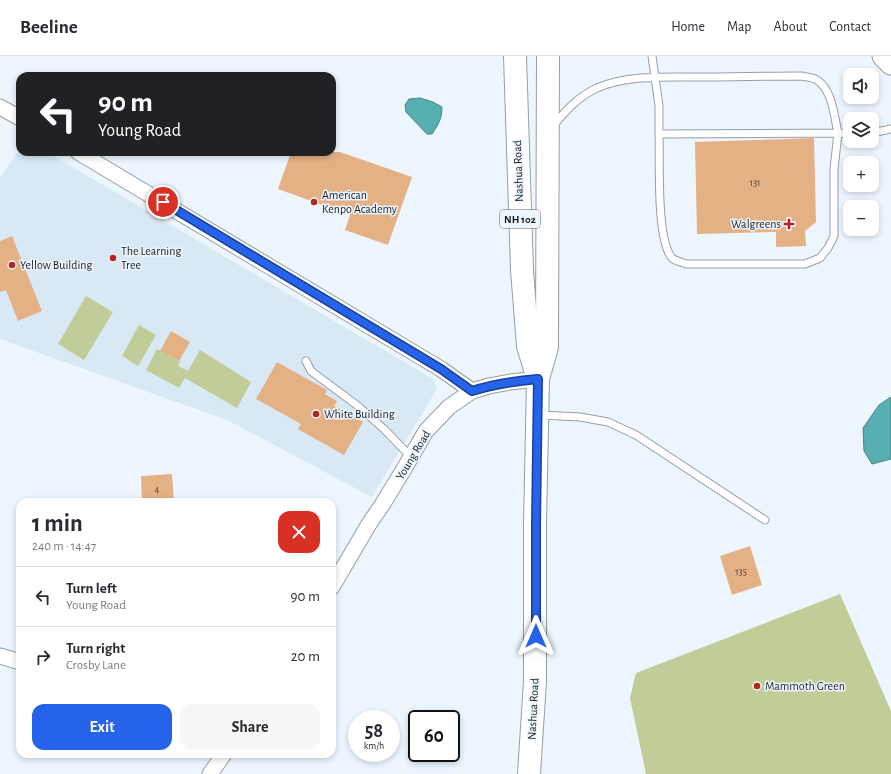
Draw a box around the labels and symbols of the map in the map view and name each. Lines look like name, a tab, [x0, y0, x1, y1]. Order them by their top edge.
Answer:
street label: Nashua Road	[511, 140, 525, 202]
house number: 131	[750, 178, 761, 188]
pin	[146, 185, 180, 219]
place label: American Kenpo Academy	[322, 189, 397, 216]
marker: American Kenpo Academy	[309, 197, 319, 207]
road number: NH 102	[500, 210, 540, 228]
place label: Walgreens	[731, 218, 781, 230]
marker: Walgreens	[784, 219, 794, 229]
place label: The Learning Tree	[121, 245, 181, 271]
marker: The Learning Tree	[108, 253, 118, 263]
place label: Yellow Building	[20, 259, 93, 271]
marker: Yellow Building	[7, 260, 17, 270]
place label: White Building	[324, 408, 395, 420]
marker: White Building	[311, 409, 321, 419]
street label: Young Road	[394, 428, 432, 482]
house number: 4	[155, 485, 160, 495]
house number: 135	[735, 567, 747, 577]
position arrow	[515, 615, 557, 657]
street label: Nashua Road	[525, 678, 541, 740]
place label: Mammoth Green	[765, 680, 845, 692]
marker: Mammoth Green	[752, 681, 762, 691]
speed limit sign: 60	[408, 710, 460, 762]

